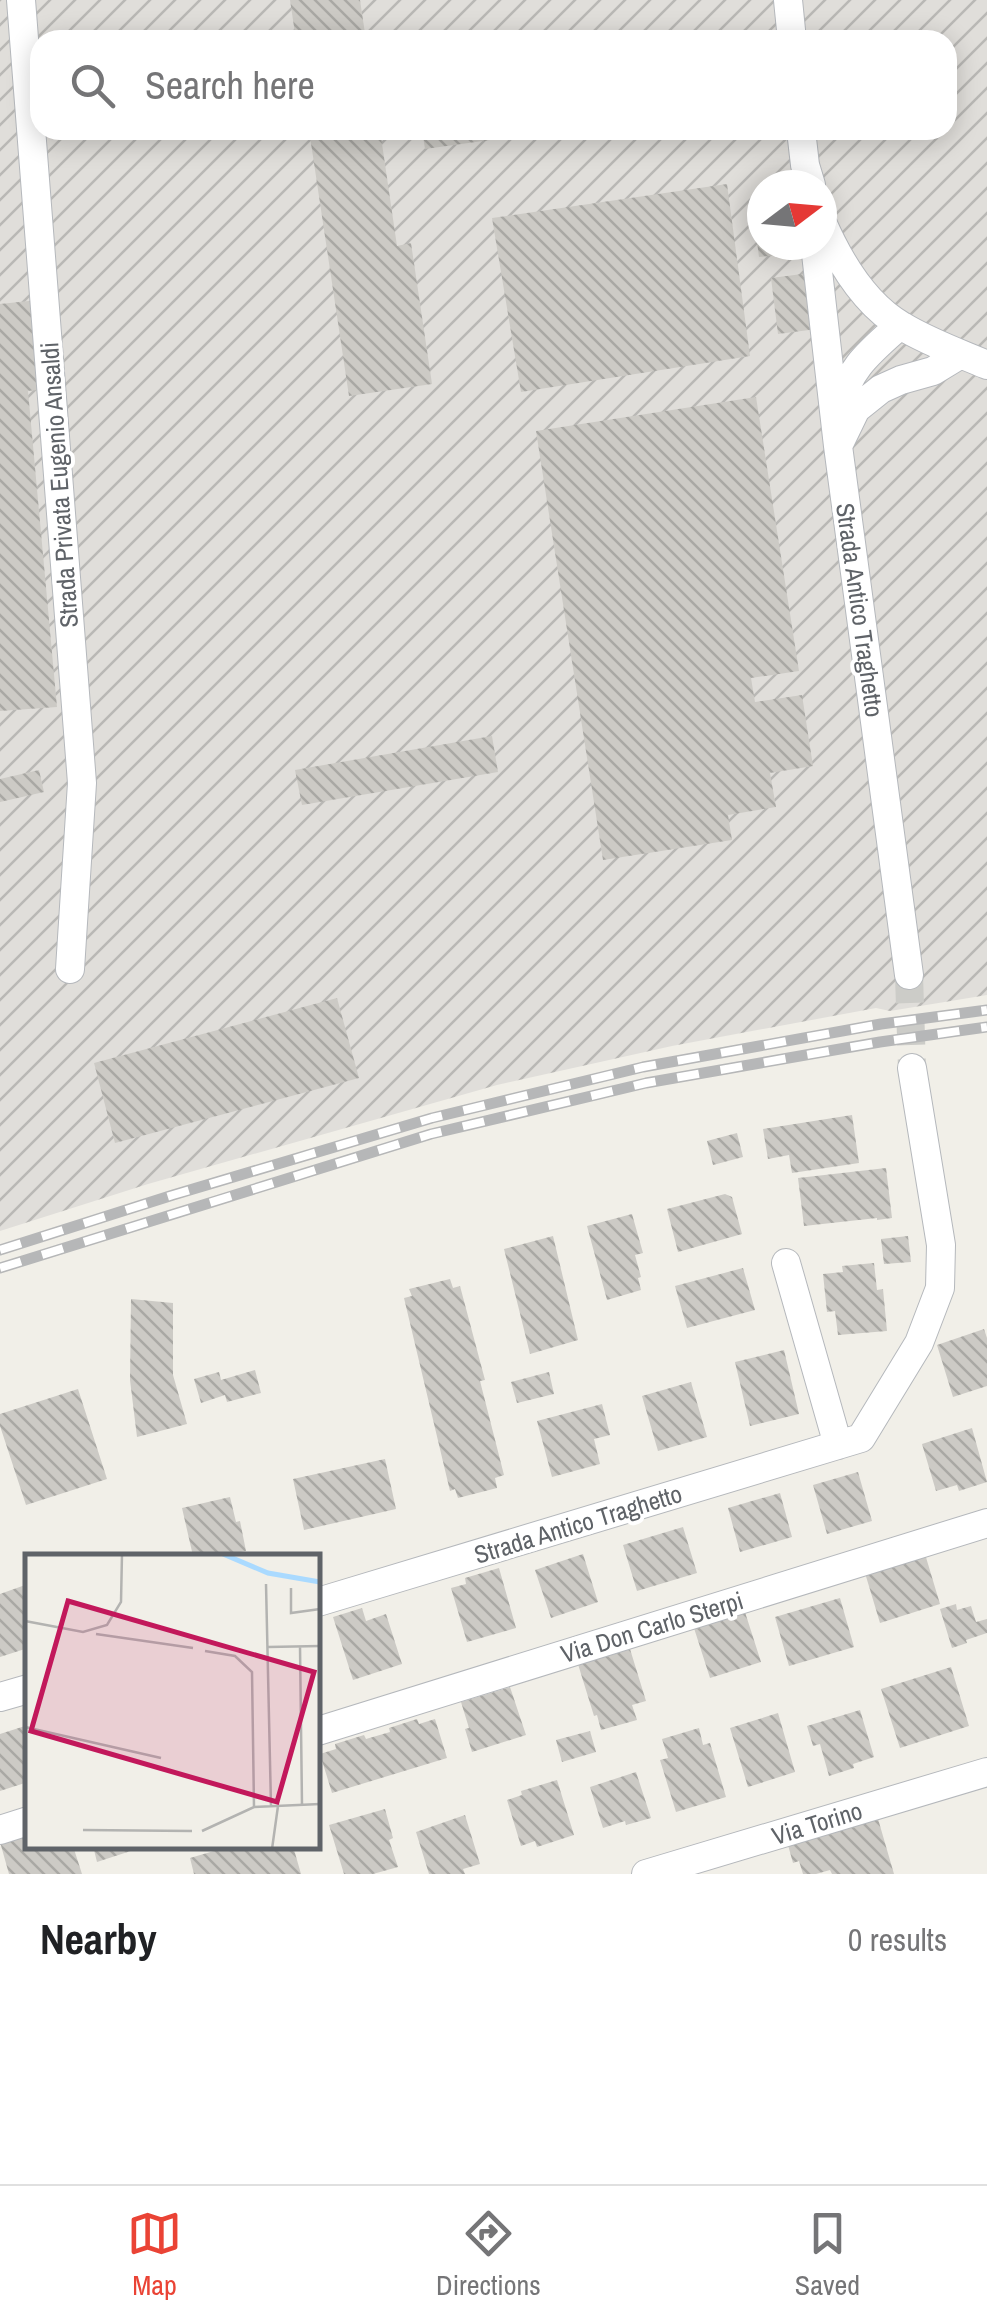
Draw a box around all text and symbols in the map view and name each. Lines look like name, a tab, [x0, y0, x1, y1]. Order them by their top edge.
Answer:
search box	[30, 30, 957, 140]
icon: search	[65, 58, 120, 113]
text: Search here	[145, 60, 315, 111]
north arrow	[747, 170, 837, 260]
street label: Strada Privata Eugenio Ansaldi	[32, 341, 86, 629]
street label: Strada Antico Traghetto	[828, 501, 892, 719]
street label: Strada Antico Traghetto	[470, 1476, 686, 1572]
inset map	[25, 1554, 320, 1849]
street label: Via Don Carlo Sterpi	[557, 1583, 747, 1671]
street label: Via Torino	[768, 1793, 866, 1853]
text: Nearby	[40, 1911, 157, 1967]
text: 0 results	[848, 1918, 947, 1961]
tab: Map	[127, 2206, 182, 2304]
tab: Directions	[436, 2206, 541, 2304]
tab: Saved	[795, 2206, 860, 2304]

